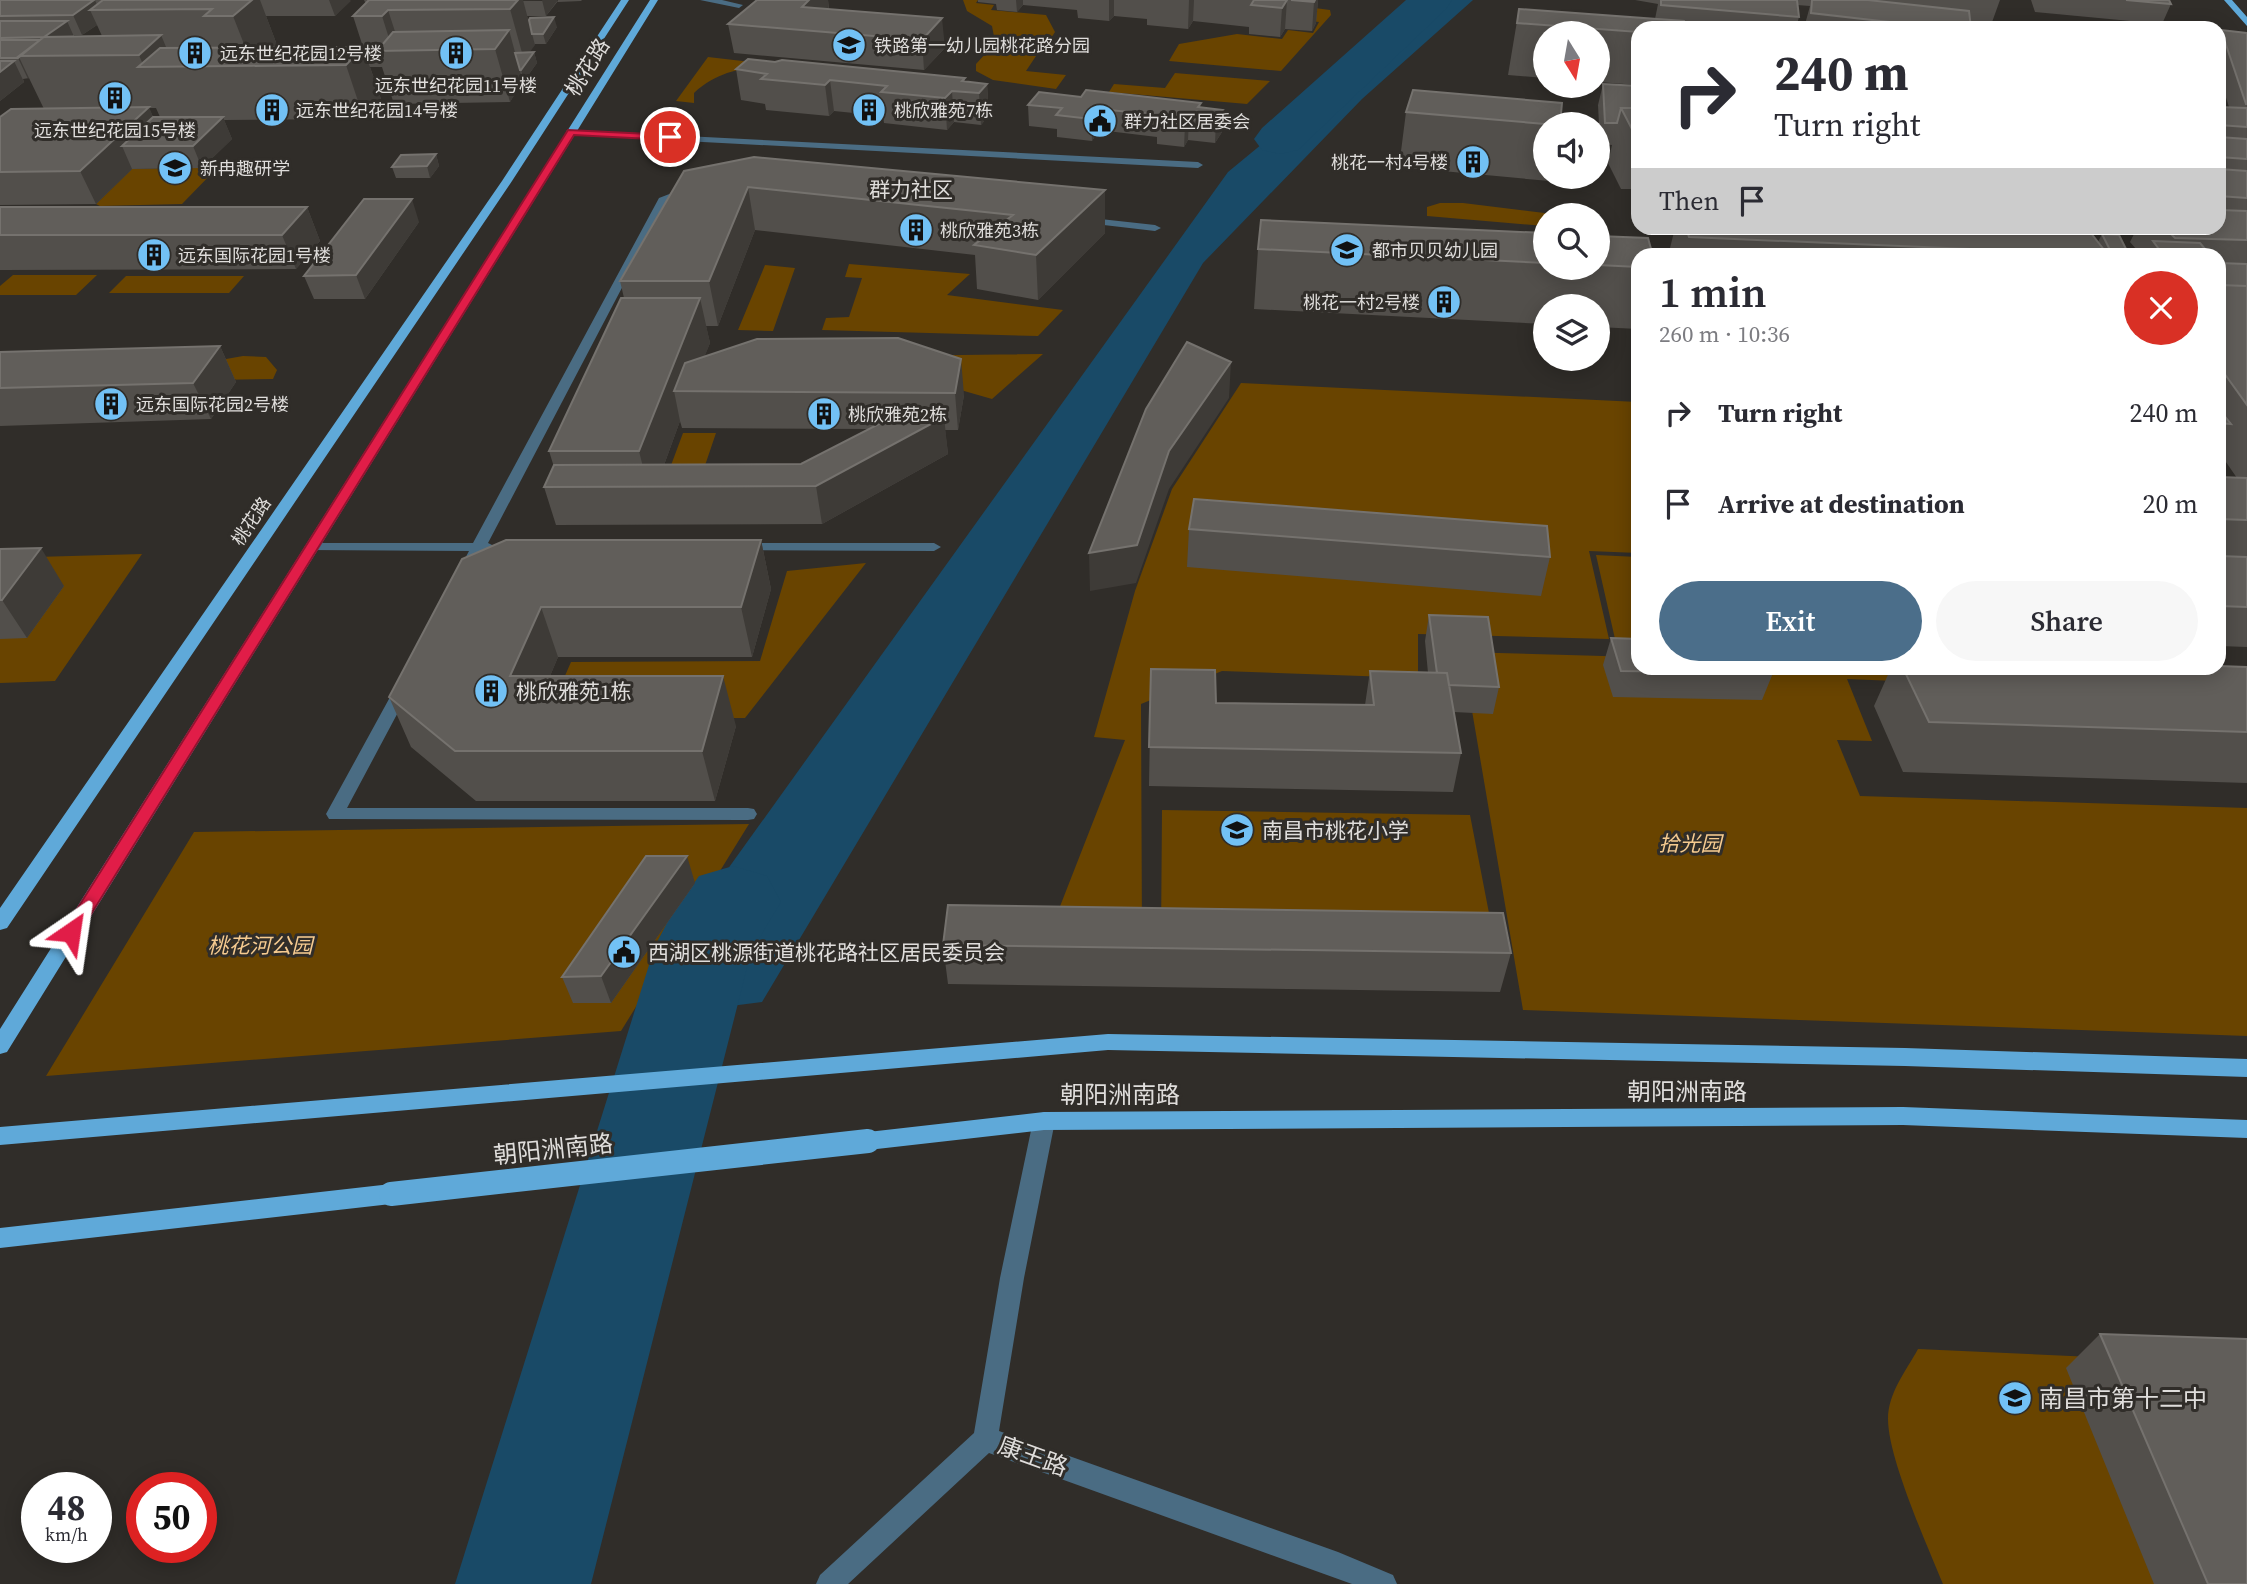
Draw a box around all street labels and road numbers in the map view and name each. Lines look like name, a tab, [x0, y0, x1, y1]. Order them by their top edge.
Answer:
street label: 桃花路	[558, 33, 616, 101]
street label: 桃花路	[226, 492, 276, 550]
street label: 朝阳洲南路	[1627, 1075, 1747, 1108]
street label: 朝阳洲南路	[1060, 1078, 1180, 1111]
street label: 朝阳洲南路	[492, 1126, 614, 1172]
street label: 康王路	[994, 1428, 1072, 1484]

